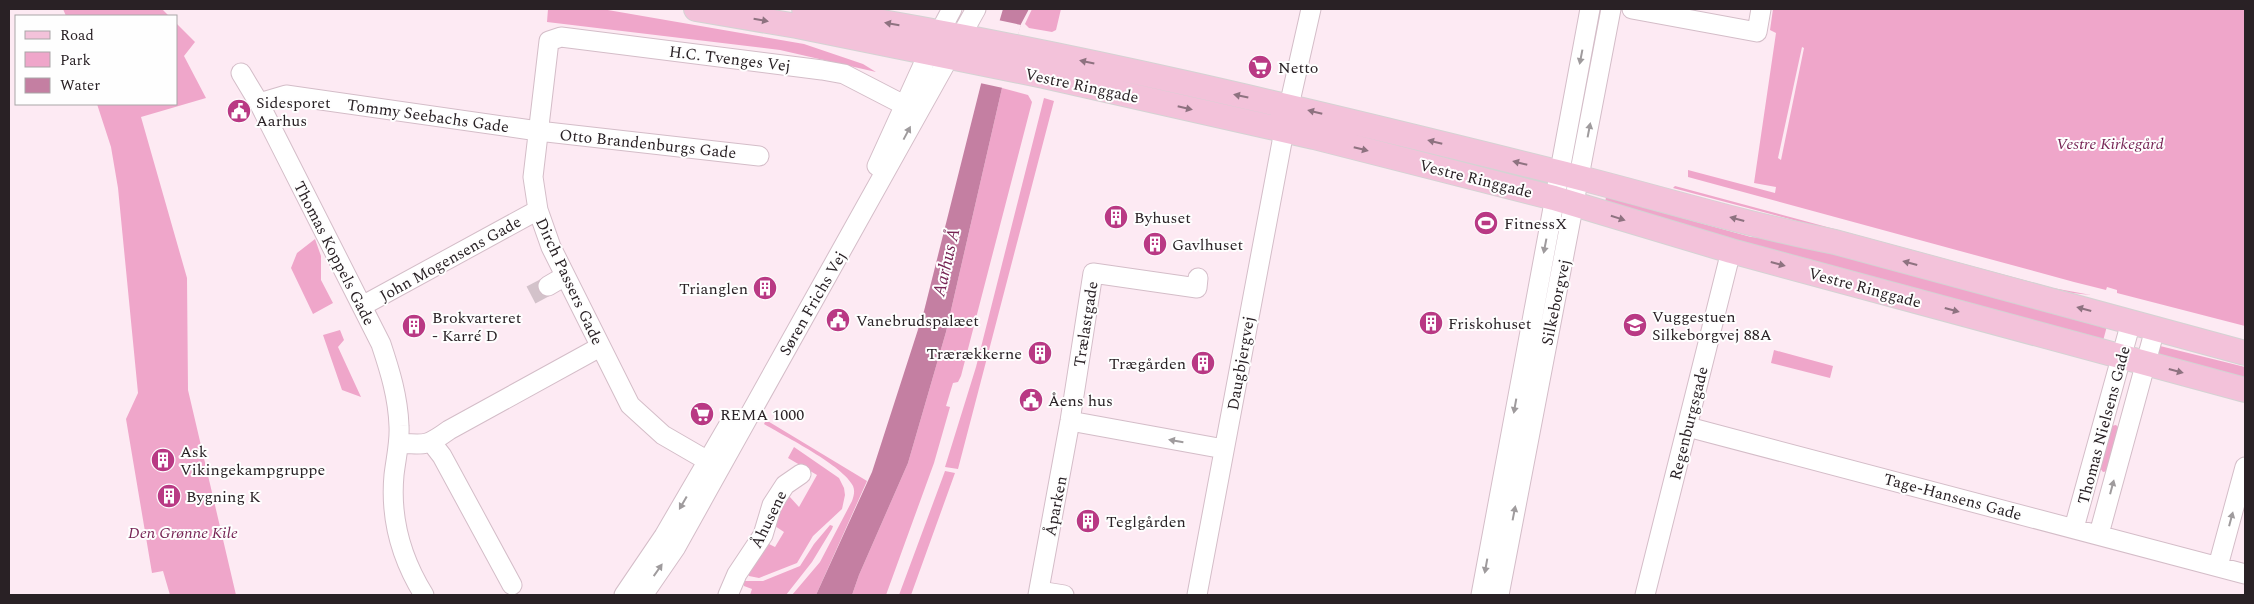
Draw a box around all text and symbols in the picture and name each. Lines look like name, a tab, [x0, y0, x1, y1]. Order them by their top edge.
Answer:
legend	[15, 15, 178, 105]
one-way arrow	[753, 16, 769, 24]
one-way arrow	[883, 19, 899, 27]
text: Road	[60, 24, 94, 47]
street label: H.C. Tvenges Vej	[668, 40, 792, 78]
text: Park	[60, 49, 91, 72]
one-way arrow	[1576, 49, 1584, 65]
supermarket icon: Netto	[1247, 54, 1273, 80]
place label: Netto	[1278, 56, 1319, 80]
one-way arrow	[1079, 58, 1094, 66]
street label: Vestre Ringgade	[1023, 62, 1141, 110]
text: Water	[60, 74, 100, 97]
place label: Sidesporet Aarhus	[256, 91, 331, 133]
one-way arrow	[1233, 91, 1249, 99]
street label: Tommy Seebachs Gade	[345, 93, 511, 139]
public building icon: Sidesporet Aarhus	[226, 98, 252, 124]
one-way arrow	[1177, 104, 1192, 112]
one-way arrow	[1307, 108, 1322, 116]
one-way arrow	[1585, 122, 1593, 137]
street label: Otto Brandenburgs Gade	[558, 123, 737, 165]
one-way arrow	[903, 126, 911, 140]
park label: Vestre Kirkegård	[2056, 132, 2164, 156]
one-way arrow	[1427, 138, 1442, 146]
one-way arrow	[1354, 145, 1369, 153]
street label: Vestre Ringgade	[1417, 153, 1535, 205]
one-way arrow	[1513, 159, 1528, 167]
street label: Thomas Koppels Gade	[287, 177, 381, 330]
building icon: Byhuset	[1103, 204, 1129, 230]
place label: Byhuset	[1134, 206, 1191, 230]
street label: John Mogensens Gade	[375, 210, 526, 308]
sports icon: FitnessX	[1473, 210, 1499, 236]
place label: FitnessX	[1504, 212, 1567, 236]
street label: Dirch Passers Gade	[529, 214, 609, 349]
one-way arrow	[1610, 214, 1625, 222]
one-way arrow	[1729, 215, 1744, 223]
water label: Aarhus Å	[925, 225, 967, 300]
building icon: Gavlhuset	[1142, 231, 1168, 257]
place label: Gavlhuset	[1172, 233, 1243, 257]
one-way arrow	[1540, 238, 1548, 254]
street label: Søren Frichs Vej	[773, 247, 853, 360]
street label: Silkeborgvej	[1535, 257, 1577, 348]
one-way arrow	[1903, 258, 1918, 266]
one-way arrow	[1770, 260, 1785, 268]
street label: Vestre Ringgade	[1806, 261, 1924, 315]
building icon: Trianglen	[752, 275, 778, 301]
place label: Trianglen	[679, 277, 748, 301]
street label: Trælastgade	[1067, 279, 1105, 369]
place label: Vuggestuen Silkeborgvej 88A	[1652, 305, 1772, 347]
one-way arrow	[2076, 305, 2091, 313]
place label: Brokvarteret - Karré D	[432, 306, 522, 348]
public building icon: Vanebrudspalæet	[825, 307, 851, 333]
one-way arrow	[1944, 307, 1959, 315]
place label: Vanebrudspalæet	[856, 309, 979, 333]
building icon: Friskohuset	[1418, 310, 1444, 336]
place label: Friskohuset	[1448, 312, 1532, 336]
school or university icon: Vuggestuen Silkeborgvej 88A	[1622, 312, 1648, 338]
building icon: Brokvarteret - Karré D	[401, 313, 427, 339]
street label: Daugbjergvej	[1221, 314, 1261, 412]
building icon: Trærækkerne	[1027, 340, 1053, 366]
place label: Trærækkerne	[927, 342, 1022, 366]
street label: Thomas Nielsens Gade	[2071, 343, 2137, 507]
building icon: Trægården	[1190, 350, 1216, 376]
place label: Trægården	[1109, 352, 1186, 376]
street label: Regenburgsgade	[1663, 364, 1715, 483]
one-way arrow	[2168, 367, 2184, 375]
public building icon: Åens hus	[1018, 387, 1044, 413]
place label: Åens hus	[1048, 389, 1113, 413]
one-way arrow	[1511, 398, 1519, 414]
supermarket icon: REMA 1000	[689, 401, 715, 427]
place label: REMA 1000	[720, 403, 804, 427]
one-way arrow	[1168, 436, 1184, 444]
place label: Ask Vikingekampgruppe	[180, 440, 325, 482]
building icon: Ask Vikingekampgruppe	[150, 447, 176, 473]
street label: Tage-Hansens Gade	[1881, 467, 2025, 527]
street label: Åparken	[1038, 474, 1074, 538]
one-way arrow	[2108, 480, 2116, 495]
building icon: Bygning K	[156, 483, 182, 509]
place label: Bygning K	[186, 485, 261, 509]
street label: Åhusene	[745, 486, 793, 552]
one-way arrow	[679, 497, 688, 510]
one-way arrow	[1510, 505, 1518, 521]
building icon: Teglgården	[1075, 508, 1101, 534]
place label: Teglgården	[1106, 510, 1186, 534]
one-way arrow	[2227, 511, 2235, 527]
park label: Den Grønne Kile	[128, 521, 238, 545]
one-way arrow	[1482, 558, 1490, 574]
one-way arrow	[653, 564, 663, 577]

